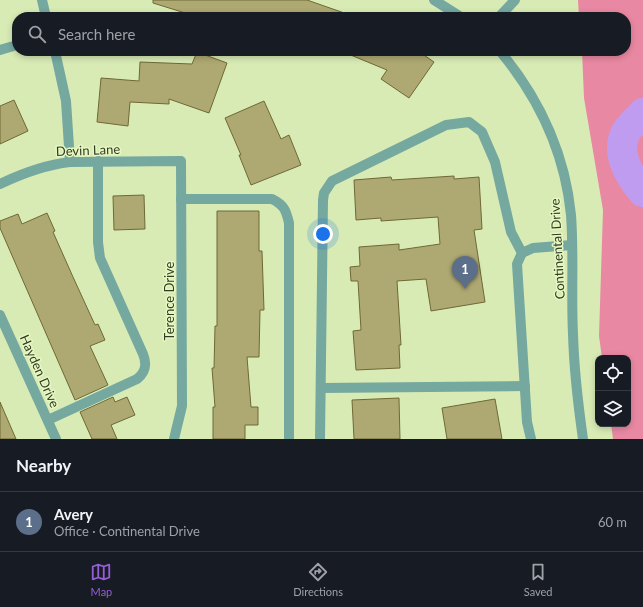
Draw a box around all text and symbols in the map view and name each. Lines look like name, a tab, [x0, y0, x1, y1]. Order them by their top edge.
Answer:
search box	[12, 12, 631, 56]
icon: search	[26, 23, 48, 45]
text: Search here	[58, 25, 135, 43]
street label: Devin Lane	[56, 141, 120, 159]
street label: Continental Drive	[546, 198, 568, 300]
your location	[313, 224, 333, 244]
pin: 1	[452, 256, 478, 289]
street label: Terence Drive	[161, 261, 177, 340]
street label: Hayden Drive	[17, 332, 63, 410]
map controls	[595, 355, 631, 427]
button: locate	[595, 355, 631, 391]
button: layers	[595, 391, 631, 427]
text: Nearby	[16, 455, 71, 476]
text: Avery	[54, 505, 93, 523]
text: 1	[25, 514, 33, 530]
text: 60 m	[598, 514, 627, 530]
text: Office · Continental Drive	[54, 523, 200, 539]
tab: Map	[90, 561, 112, 598]
tab: Directions	[293, 561, 343, 598]
tab: Saved	[524, 561, 553, 598]

